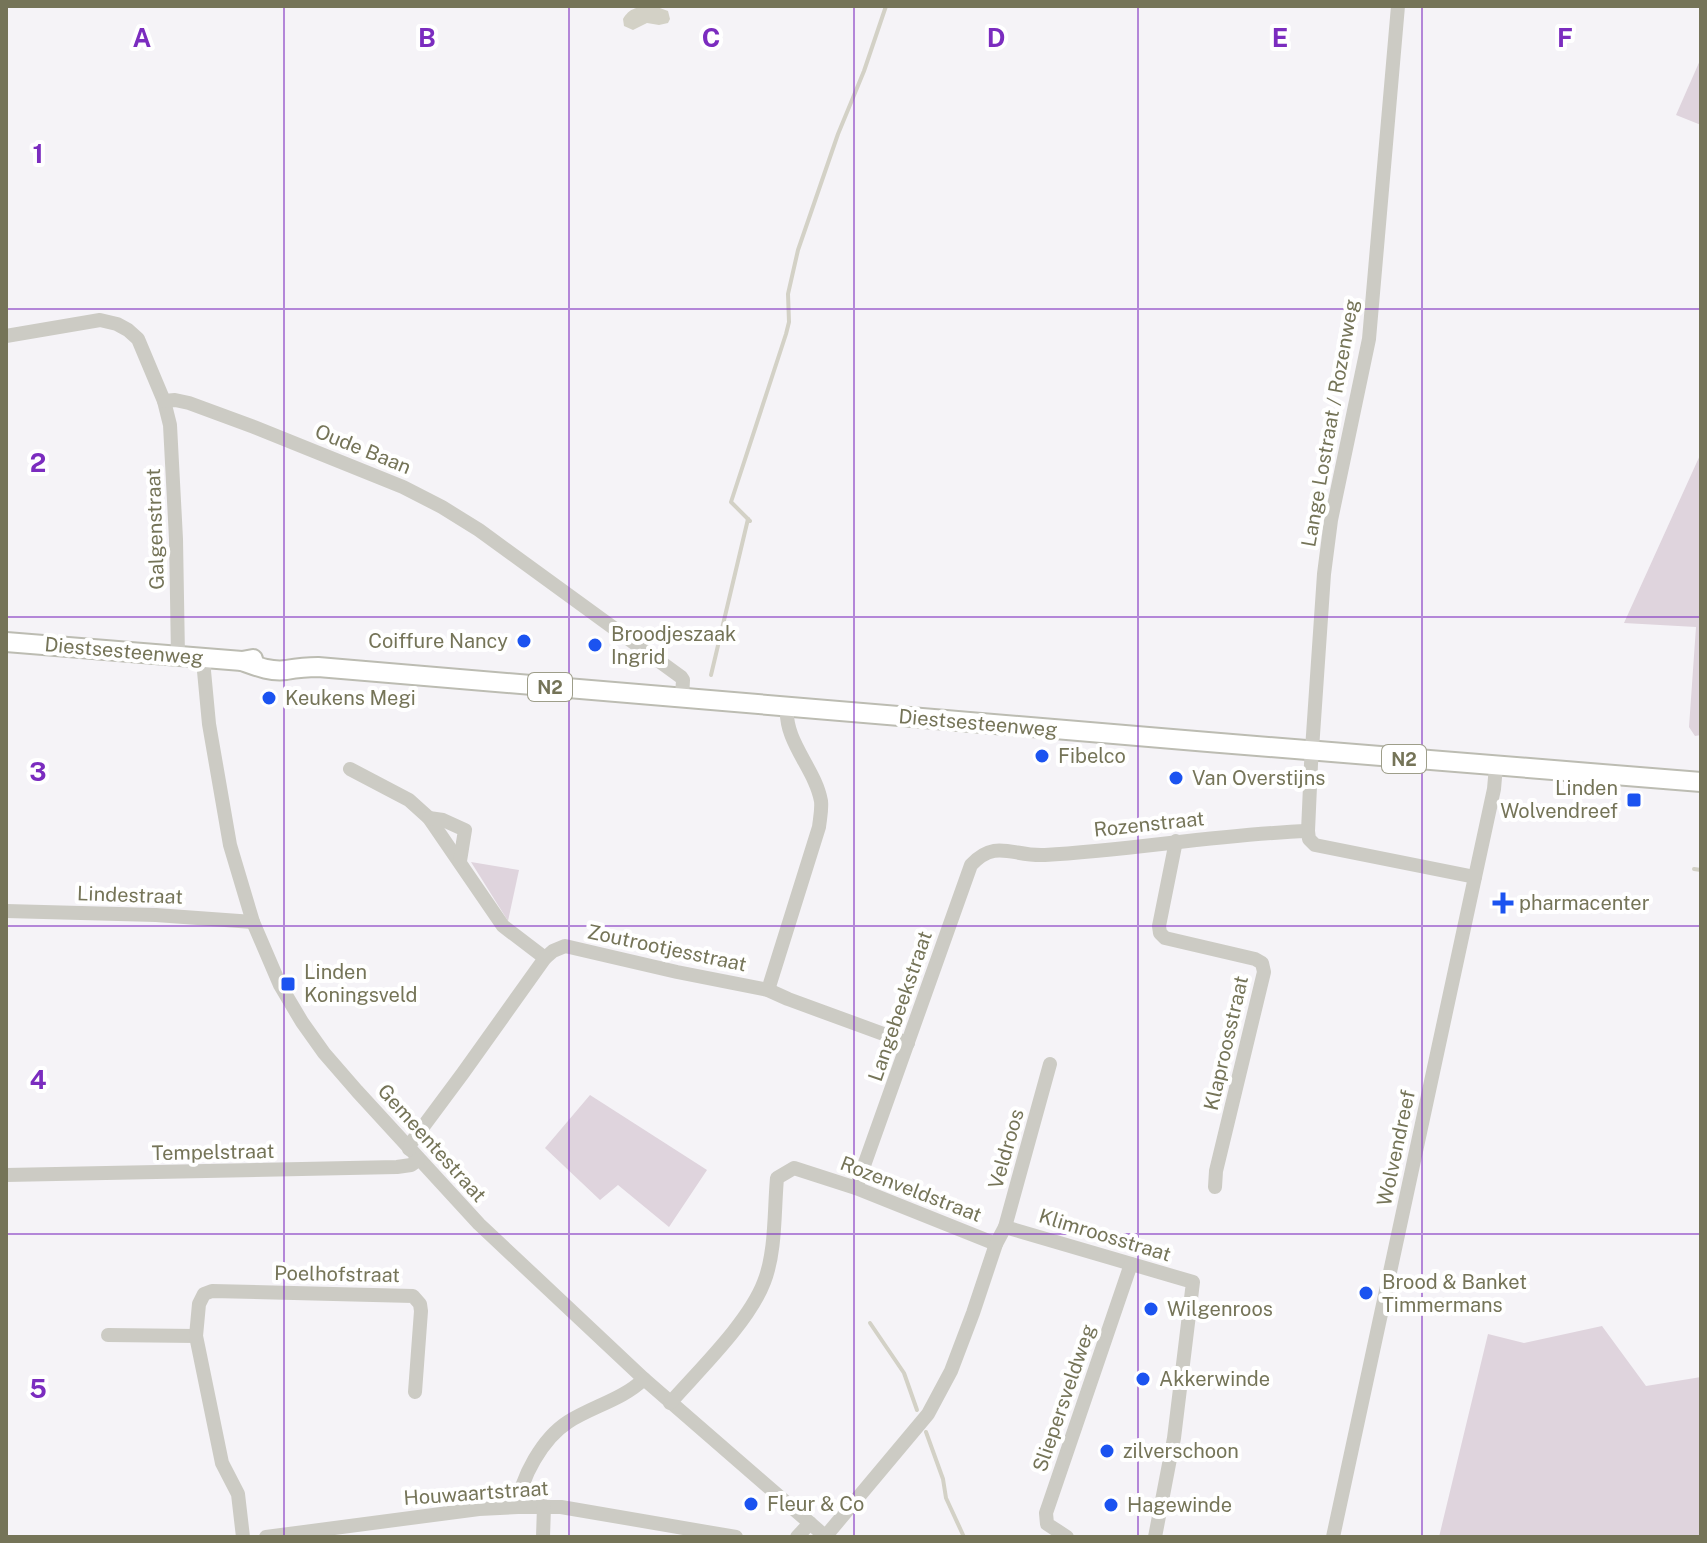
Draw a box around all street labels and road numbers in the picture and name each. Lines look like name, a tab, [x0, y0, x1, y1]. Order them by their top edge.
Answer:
street label: Lange Lostraat / Rozenweg	[1296, 297, 1364, 549]
street label: Oude Baan	[312, 419, 414, 479]
street label: Galgenstraat	[141, 468, 169, 590]
street label: Diestsesteenweg	[44, 632, 204, 670]
road number: N2	[528, 673, 572, 701]
street label: Diestsesteenweg	[898, 704, 1058, 742]
road number: N2	[1382, 745, 1426, 773]
street label: Rozenstraat	[1092, 806, 1206, 842]
street label: Lindestraat	[77, 881, 183, 909]
street label: Zoutrootjesstraat	[585, 919, 749, 977]
street label: Langebeekstraat	[863, 928, 937, 1084]
street label: Klaproosstraat	[1199, 973, 1253, 1113]
street label: Gemeentestraat	[373, 1079, 491, 1207]
street label: Wolvendreef	[1372, 1088, 1420, 1208]
street label: Veldroos	[983, 1106, 1029, 1192]
street label: Tempelstraat	[151, 1139, 275, 1165]
street label: Rozenveldstraat	[837, 1151, 985, 1227]
street label: Klimroosstraat	[1036, 1204, 1174, 1266]
street label: Poelhofstraat	[274, 1261, 400, 1287]
street label: Sliepersveldweg	[1027, 1321, 1101, 1475]
street label: Houwaartstraat	[403, 1476, 549, 1510]

